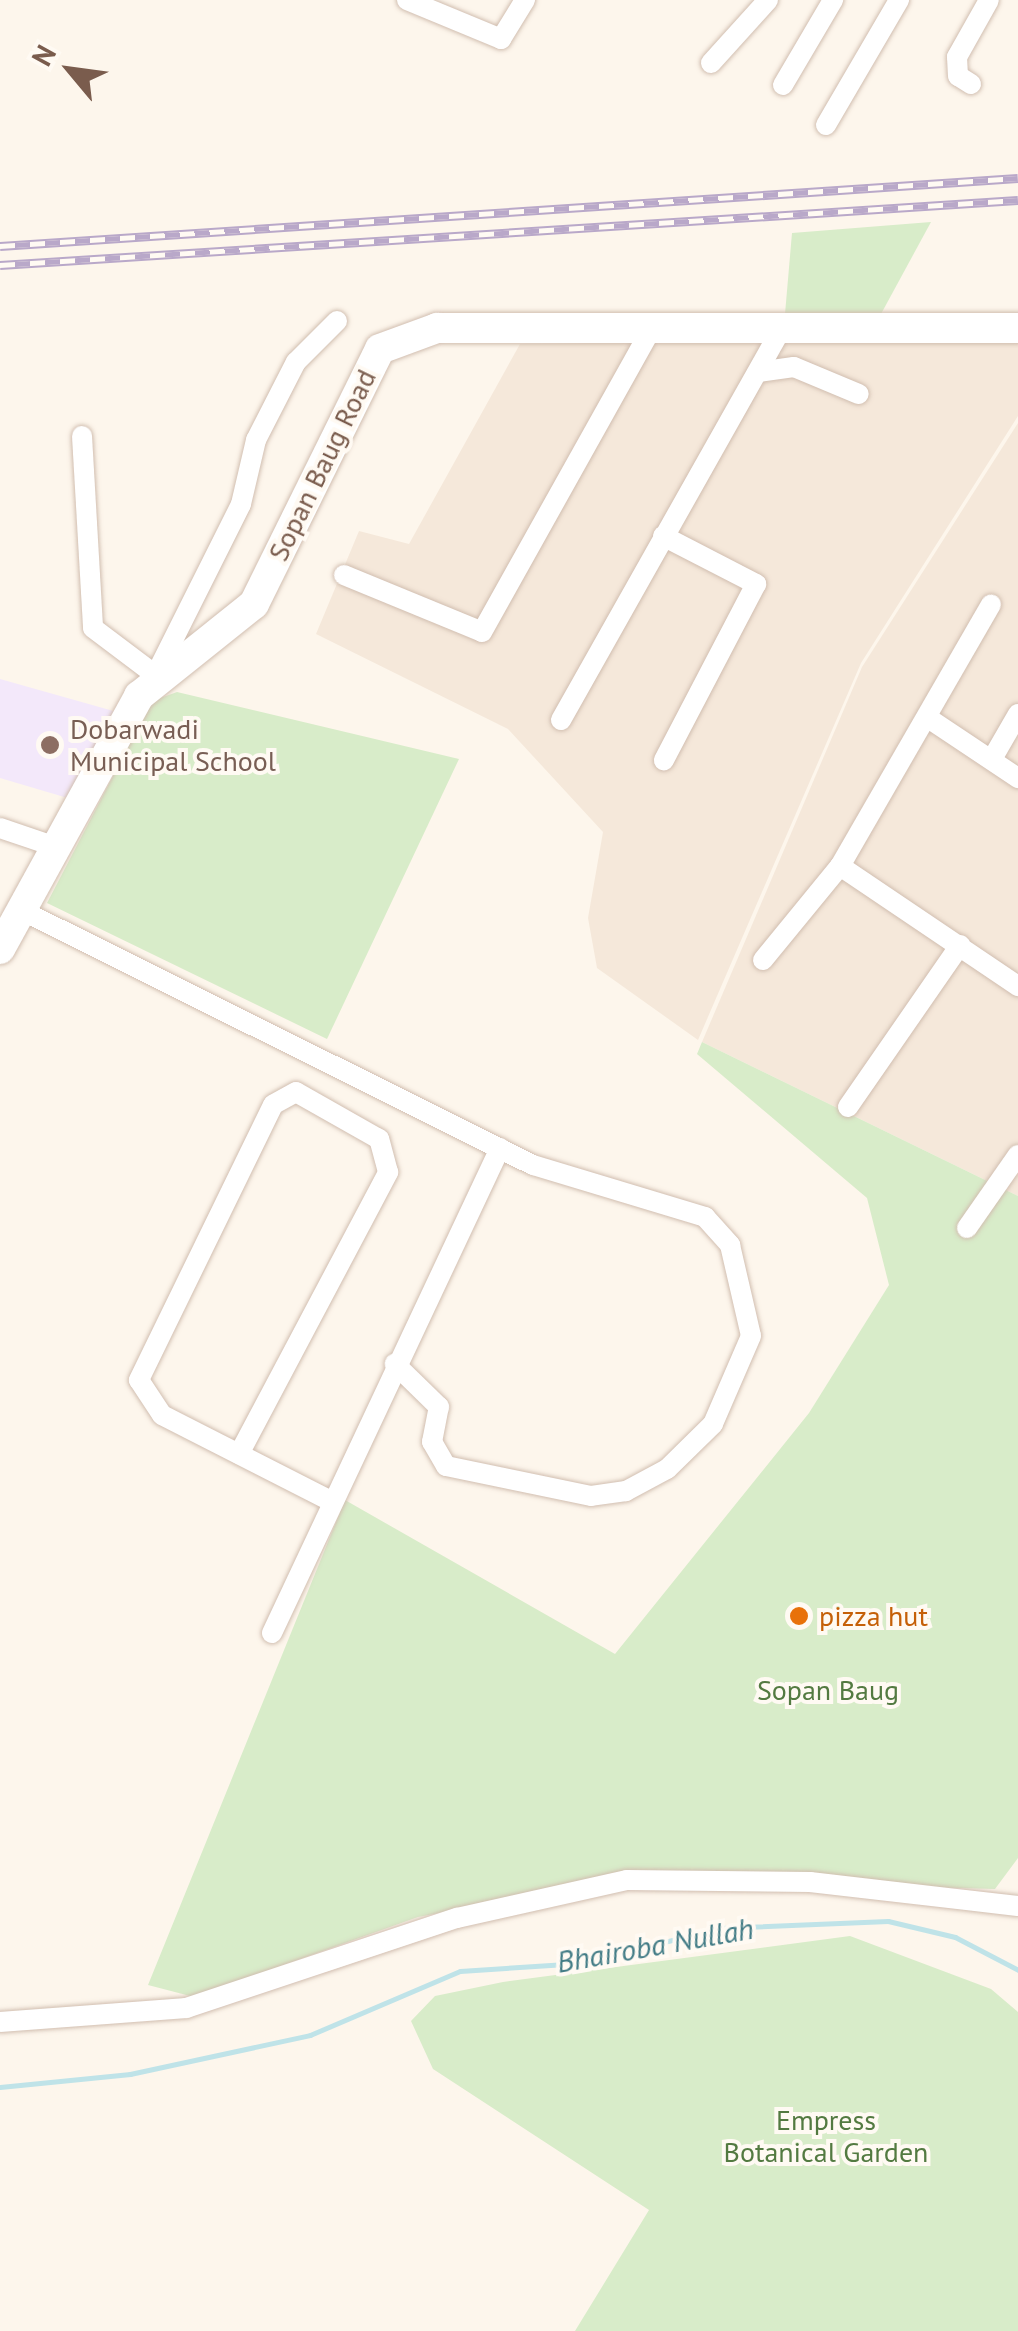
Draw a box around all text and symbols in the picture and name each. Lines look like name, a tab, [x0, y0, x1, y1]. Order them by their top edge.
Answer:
north arrow	[20, 20, 120, 120]
text: N	[23, 38, 64, 72]
street label: Sopan Baug Road	[261, 364, 383, 566]
place label: Dobarwadi Municipal School	[70, 712, 276, 778]
marker: Dobarwadi Municipal School	[39, 734, 61, 756]
place label: pizza hut	[819, 1599, 928, 1633]
marker: pizza hut	[788, 1605, 810, 1627]
park label: Sopan Baug	[757, 1673, 899, 1707]
water label: Bhairoba Nullah	[554, 1910, 756, 1980]
park label: Empress Botanical Garden	[724, 2103, 928, 2169]

